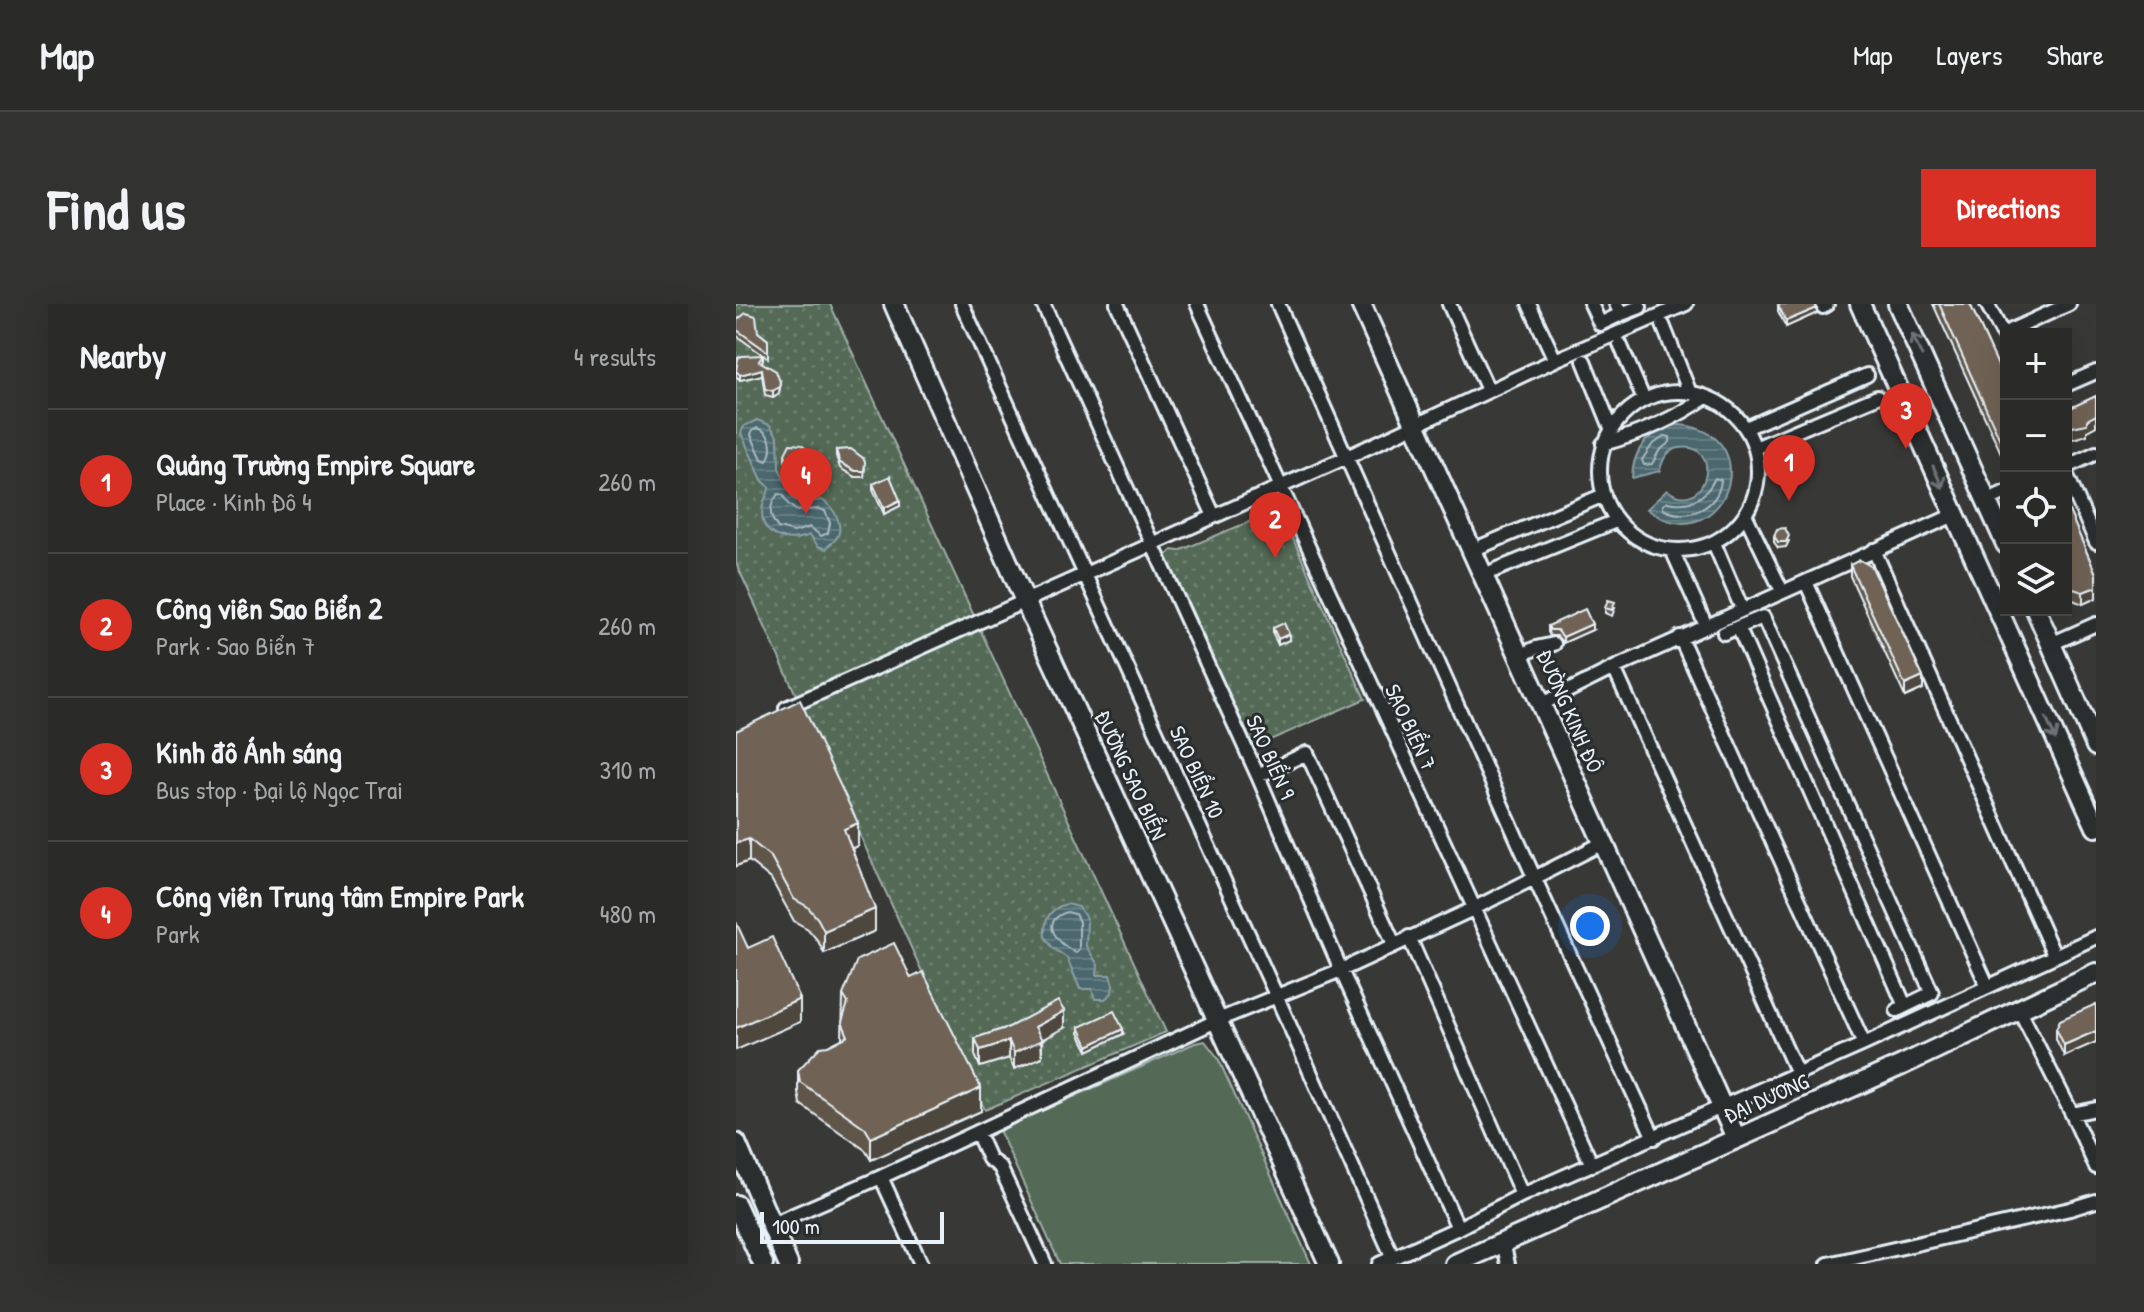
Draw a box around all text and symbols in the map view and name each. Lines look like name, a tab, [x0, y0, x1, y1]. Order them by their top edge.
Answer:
text: Map	[40, 29, 94, 81]
text: Map	[1853, 36, 1893, 74]
text: Layers	[1937, 36, 2002, 74]
text: Share	[2046, 36, 2104, 74]
button: Directions	[1921, 169, 2096, 247]
text: Find us	[48, 171, 186, 246]
map controls	[2000, 328, 2072, 616]
button: +	[2000, 328, 2072, 400]
text: Nearby	[80, 333, 166, 379]
one-way arrow	[1908, 333, 1923, 358]
text: 4 results	[574, 339, 656, 374]
pin: 3	[1880, 383, 1932, 449]
button: −	[2000, 400, 2072, 472]
pin: 1	[1763, 435, 1815, 501]
text: Quảng Trường Empire Square	[156, 444, 475, 484]
pin: 4	[780, 448, 832, 514]
text: 1	[101, 464, 111, 499]
text: 260 m	[598, 464, 656, 499]
one-way arrow	[1931, 464, 1946, 489]
button: locate	[2000, 472, 2072, 544]
text: Place · Kinh Đô 4	[156, 484, 312, 519]
pin: 2	[1249, 492, 1301, 558]
button: layers	[2000, 544, 2072, 616]
text: Công viên Sao Biển 2	[156, 588, 382, 628]
text: 2	[100, 608, 112, 643]
text: 260 m	[598, 608, 656, 643]
text: Park · Sao Biển 7	[156, 628, 315, 663]
street label: ĐƯỜNG KINH ĐÔ	[1529, 645, 1611, 777]
street label: SAO BIỂN 7	[1378, 679, 1444, 775]
street label: ĐƯỜNG SAO BIỂN	[1088, 705, 1174, 845]
street label: SAO BIỂN 9	[1239, 710, 1303, 804]
one-way arrow	[2045, 716, 2060, 741]
street label: SAO BIỂN 10	[1163, 721, 1232, 823]
text: Kinh đô Ánh sáng	[156, 732, 342, 772]
text: 3	[100, 752, 112, 787]
text: 310 m	[600, 752, 656, 787]
text: Bus stop · Đại lộ Ngọc Trai	[156, 772, 403, 807]
text: Công viên Trung tâm Empire Park	[156, 876, 524, 916]
text: 4	[101, 896, 111, 931]
text: 480 m	[600, 896, 656, 931]
your location	[1570, 906, 1610, 946]
text: Park	[156, 916, 200, 951]
street label: ĐẠI DƯƠNG	[1719, 1066, 1814, 1130]
scale bar	[760, 1208, 944, 1244]
text: 100 m	[772, 1211, 820, 1241]

